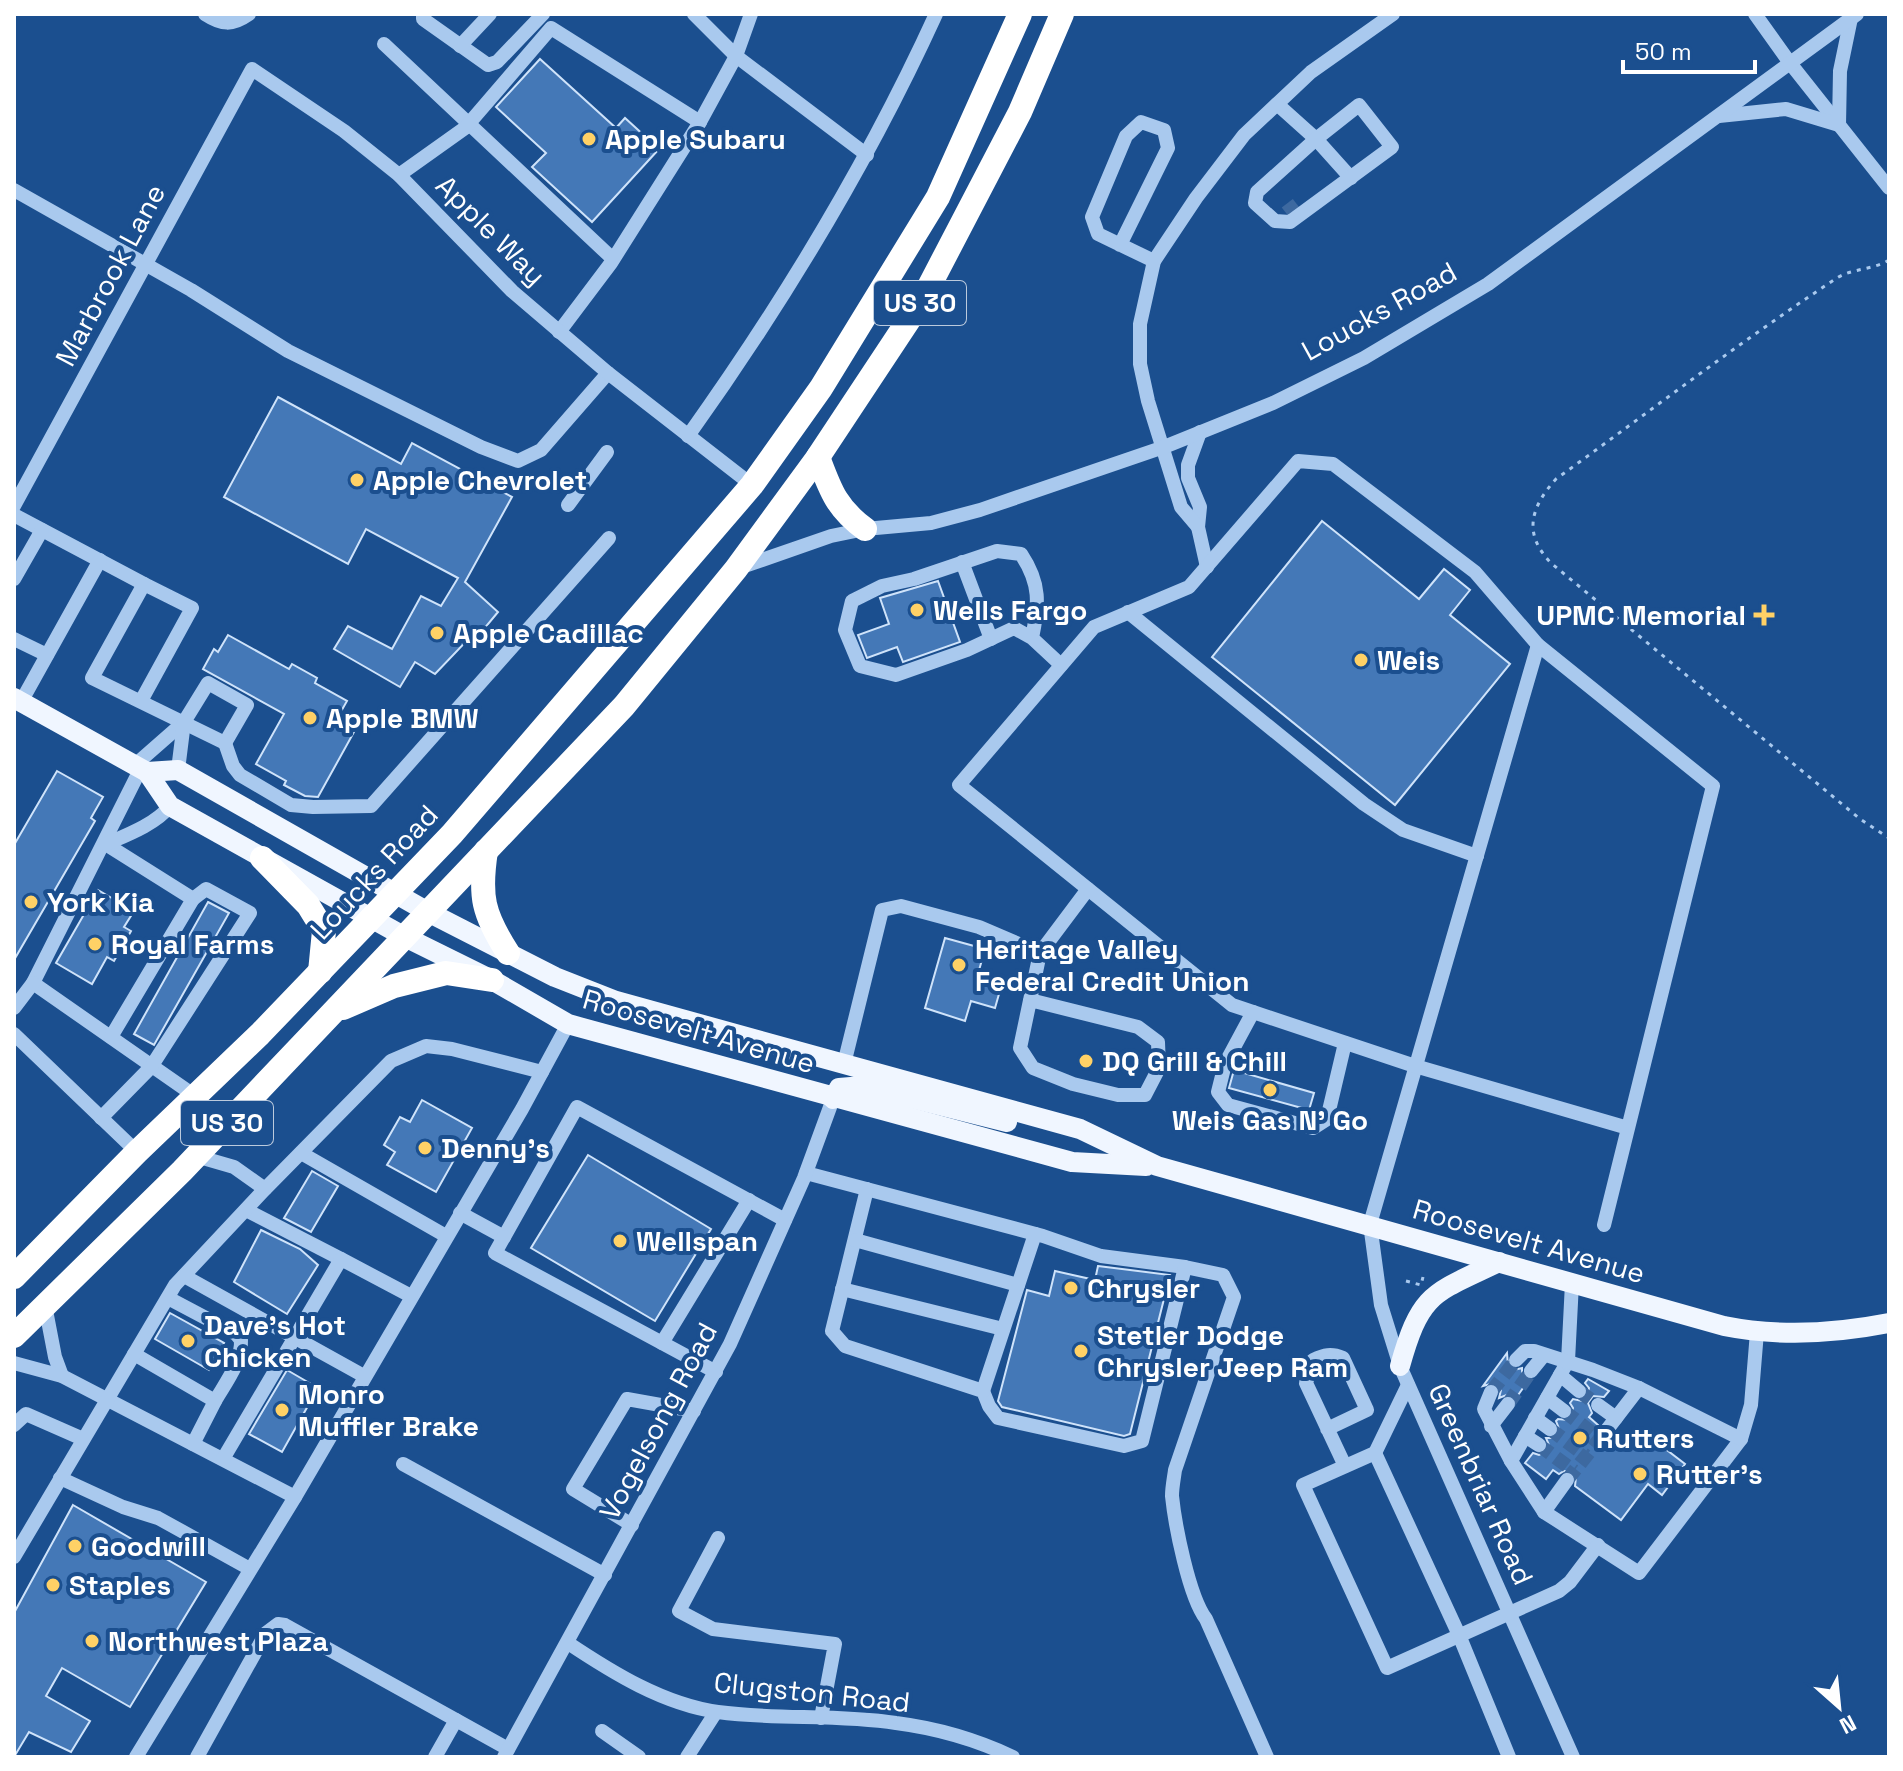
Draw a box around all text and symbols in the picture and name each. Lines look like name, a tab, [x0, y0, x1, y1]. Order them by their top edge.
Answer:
scale bar	[1623, 24, 1755, 74]
text: 50 m	[1635, 36, 1692, 67]
place label: Apple Subaru	[605, 121, 786, 157]
marker: Apple Subaru	[580, 130, 598, 148]
street label: Apple Way	[428, 167, 554, 293]
street label: Marbrook Lane	[47, 178, 173, 372]
street label: Loucks Road	[1295, 254, 1463, 368]
road number: US 30	[874, 281, 966, 325]
place label: Apple Chevrolet	[373, 462, 587, 498]
marker: Apple Chevrolet	[348, 471, 366, 489]
place label: Wells Fargo	[933, 592, 1087, 628]
place label: UPMC Memorial	[1536, 597, 1746, 633]
marker: Wells Fargo	[908, 601, 926, 619]
marker: UPMC Memorial	[1753, 604, 1775, 626]
place label: Apple Cadillac	[453, 615, 644, 651]
marker: Apple Cadillac	[428, 624, 446, 642]
place label: Weis	[1377, 642, 1440, 678]
marker: Weis	[1352, 651, 1370, 669]
place label: Apple BMW	[326, 700, 479, 736]
marker: Apple BMW	[301, 709, 319, 727]
street label: Loucks Road	[302, 797, 446, 947]
place label: York Kia	[47, 884, 154, 920]
marker: York Kia	[22, 893, 40, 911]
place label: Royal Farms	[111, 926, 274, 962]
place label: Heritage Valley Federal Credit Union	[975, 931, 1249, 999]
marker: Royal Farms	[86, 935, 104, 953]
marker: Heritage Valley Federal Credit Union	[950, 956, 968, 974]
street label: Roosevelt Avenue	[579, 981, 819, 1081]
place label: DQ Grill & Chill	[1102, 1043, 1287, 1079]
marker: DQ Grill & Chill	[1077, 1052, 1095, 1070]
marker: Weis Gas N' Go	[1261, 1081, 1279, 1099]
road number: US 30	[181, 1101, 273, 1145]
place label: Weis Gas N' Go	[1172, 1102, 1368, 1138]
place label: Denny's	[441, 1130, 550, 1166]
marker: Denny's	[416, 1139, 434, 1157]
street label: Roosevelt Avenue	[1409, 1191, 1649, 1291]
place label: Wellspan	[636, 1223, 758, 1259]
marker: Wellspan	[611, 1232, 629, 1250]
place label: Chrysler	[1087, 1270, 1200, 1306]
marker: Chrysler	[1062, 1279, 1080, 1297]
place label: Dave's Hot Chicken	[204, 1307, 346, 1375]
street label: Vogelsong Road	[591, 1316, 725, 1526]
place label: Stetler Dodge Chrysler Jeep Ram	[1097, 1317, 1348, 1385]
marker: Dave's Hot Chicken	[179, 1332, 197, 1350]
marker: Stetler Dodge Chrysler Jeep Ram	[1072, 1342, 1090, 1360]
place label: Monro Muffler Brake	[298, 1376, 479, 1444]
street label: Greenbriar Road	[1420, 1378, 1542, 1590]
marker: Monro Muffler Brake	[273, 1401, 291, 1419]
place label: Rutters	[1596, 1420, 1694, 1456]
marker: Rutters	[1571, 1429, 1589, 1447]
place label: Rutter's	[1656, 1456, 1763, 1492]
marker: Rutter's	[1631, 1465, 1649, 1483]
place label: Goodwill	[91, 1528, 206, 1564]
marker: Goodwill	[66, 1537, 84, 1555]
place label: Staples	[69, 1567, 171, 1603]
marker: Staples	[44, 1576, 62, 1594]
place label: Northwest Plaza	[108, 1623, 329, 1659]
marker: Northwest Plaza	[83, 1632, 101, 1650]
street label: Clugston Road	[712, 1664, 912, 1720]
north arrow	[1799, 1667, 1879, 1747]
text: N	[1835, 1709, 1861, 1741]

